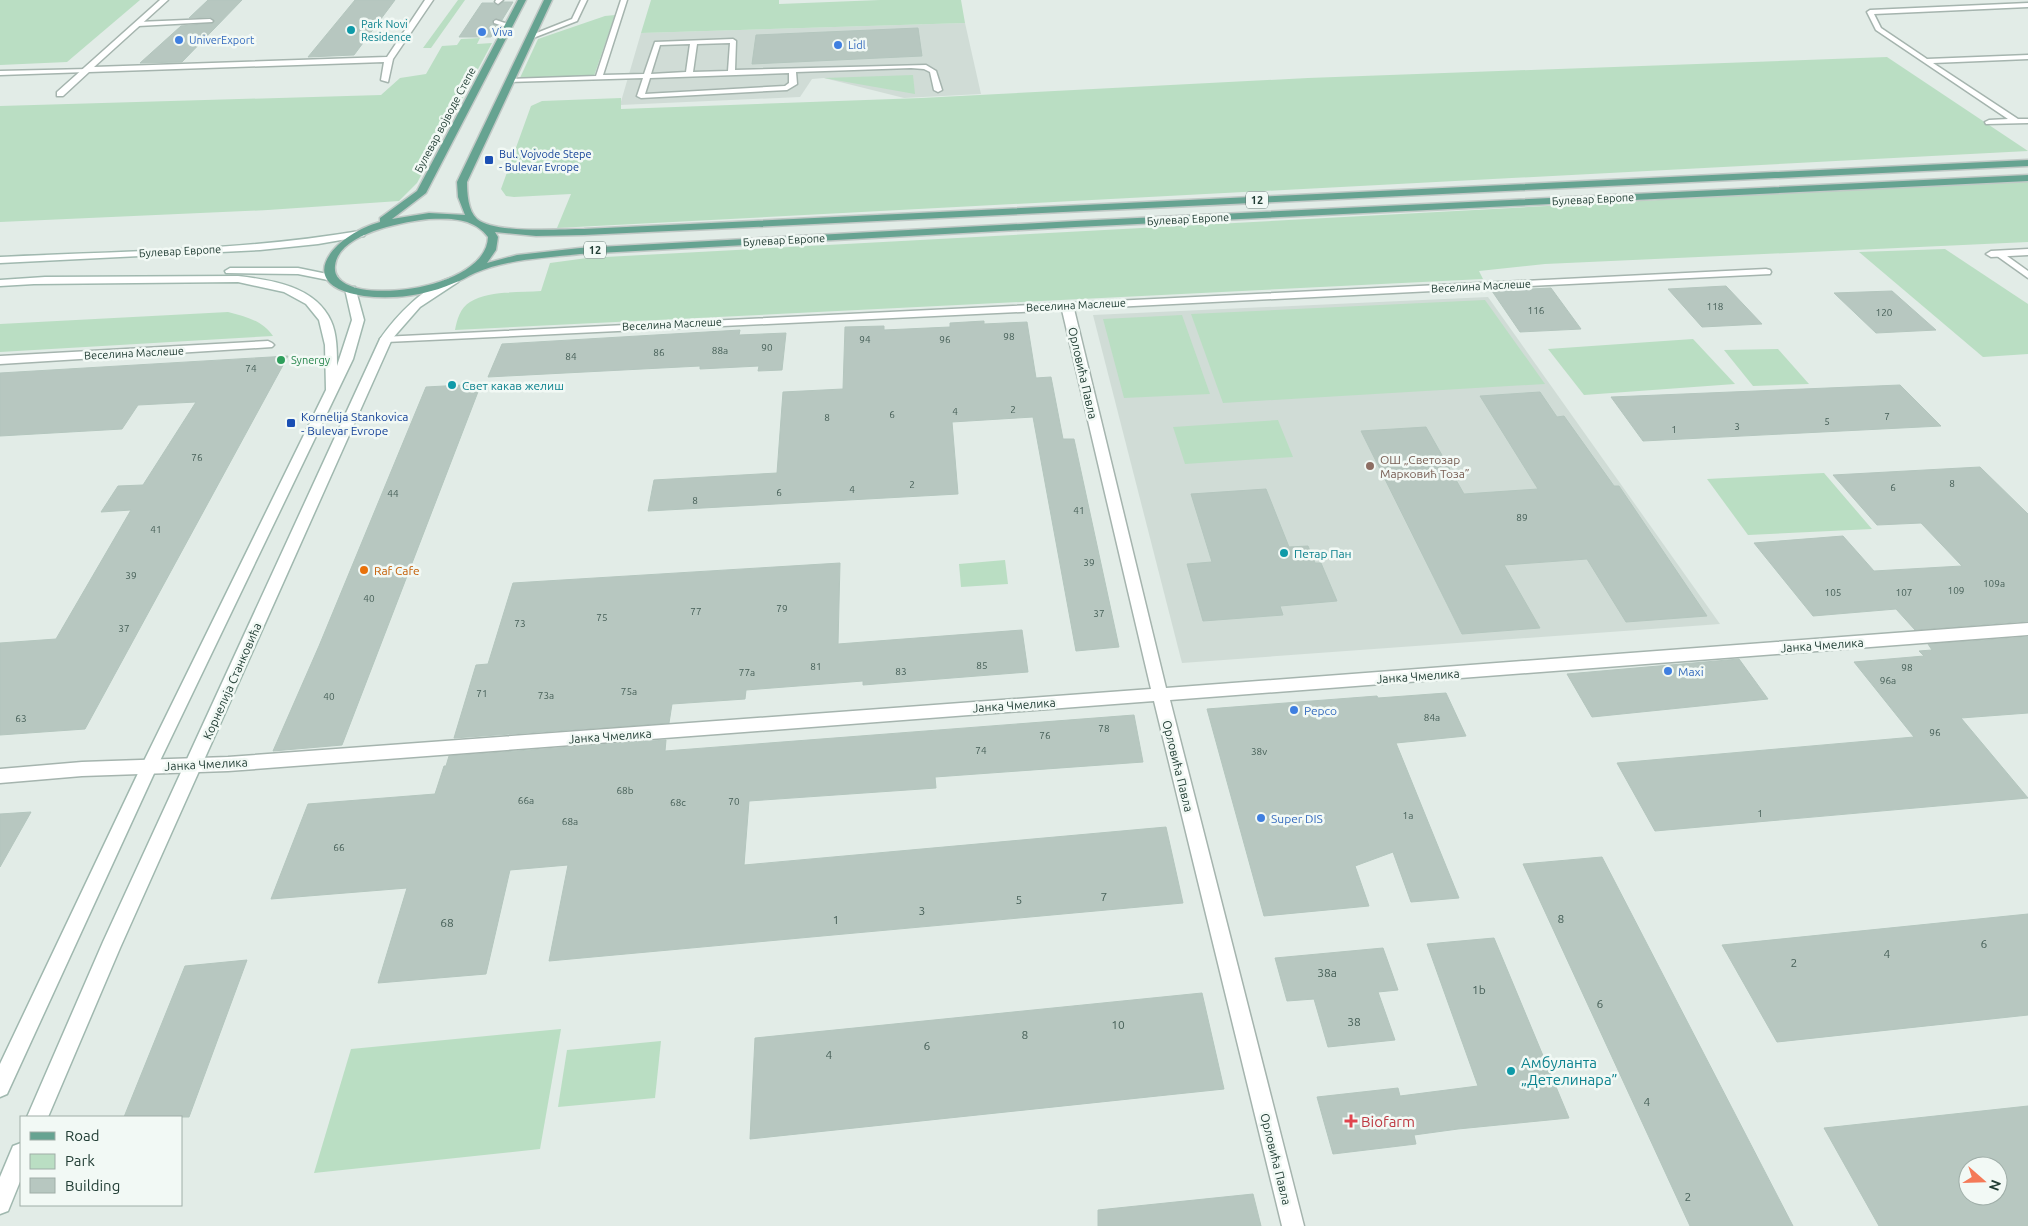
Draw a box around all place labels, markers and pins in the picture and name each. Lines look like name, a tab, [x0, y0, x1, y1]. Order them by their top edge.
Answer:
place label: Park Novi Residence	[361, 18, 411, 43]
marker: Park Novi Residence	[345, 24, 357, 36]
marker: Viva	[476, 26, 488, 38]
place label: Viva	[492, 26, 513, 38]
marker: UniverExport	[173, 34, 185, 46]
place label: UniverExport	[189, 34, 255, 46]
marker: Lidl	[832, 39, 844, 51]
place label: Lidl	[848, 39, 866, 51]
place label: Bul. Vojvode Stepe - Bulevar Evrope	[499, 148, 592, 173]
marker: Bul. Vojvode Stepe - Bulevar Evrope	[483, 154, 495, 166]
marker: Synergy	[275, 354, 287, 366]
place label: Synergy	[291, 354, 331, 366]
marker: Свет какав желиш	[446, 379, 458, 391]
place label: Свет какав желиш	[462, 379, 564, 392]
place label: Kornelija Stankovica - Bulevar Evrope	[301, 410, 408, 437]
marker: Kornelija Stankovica - Bulevar Evrope	[285, 417, 297, 429]
place label: ОШ „Светозар Марковић Тоза”	[1380, 453, 1469, 480]
marker: ОШ „Светозар Марковић Тоза”	[1364, 460, 1376, 472]
marker: Петар Пан	[1278, 547, 1290, 559]
place label: Петар Пан	[1294, 547, 1352, 560]
marker: Raf Cafe	[358, 564, 370, 576]
place label: Raf Cafe	[374, 564, 420, 577]
marker: Maxi	[1662, 665, 1674, 677]
place label: Maxi	[1678, 665, 1704, 678]
marker: Pepco	[1288, 704, 1300, 716]
place label: Pepco	[1304, 704, 1337, 717]
marker: Super DIS	[1255, 812, 1267, 824]
place label: Super DIS	[1271, 812, 1323, 825]
place label: Амбуланта „Детелинара”	[1521, 1054, 1617, 1088]
marker: Амбуланта „Детелинара”	[1505, 1065, 1517, 1077]
place label: Biofarm	[1361, 1113, 1415, 1130]
marker: Biofarm	[1345, 1115, 1357, 1127]

